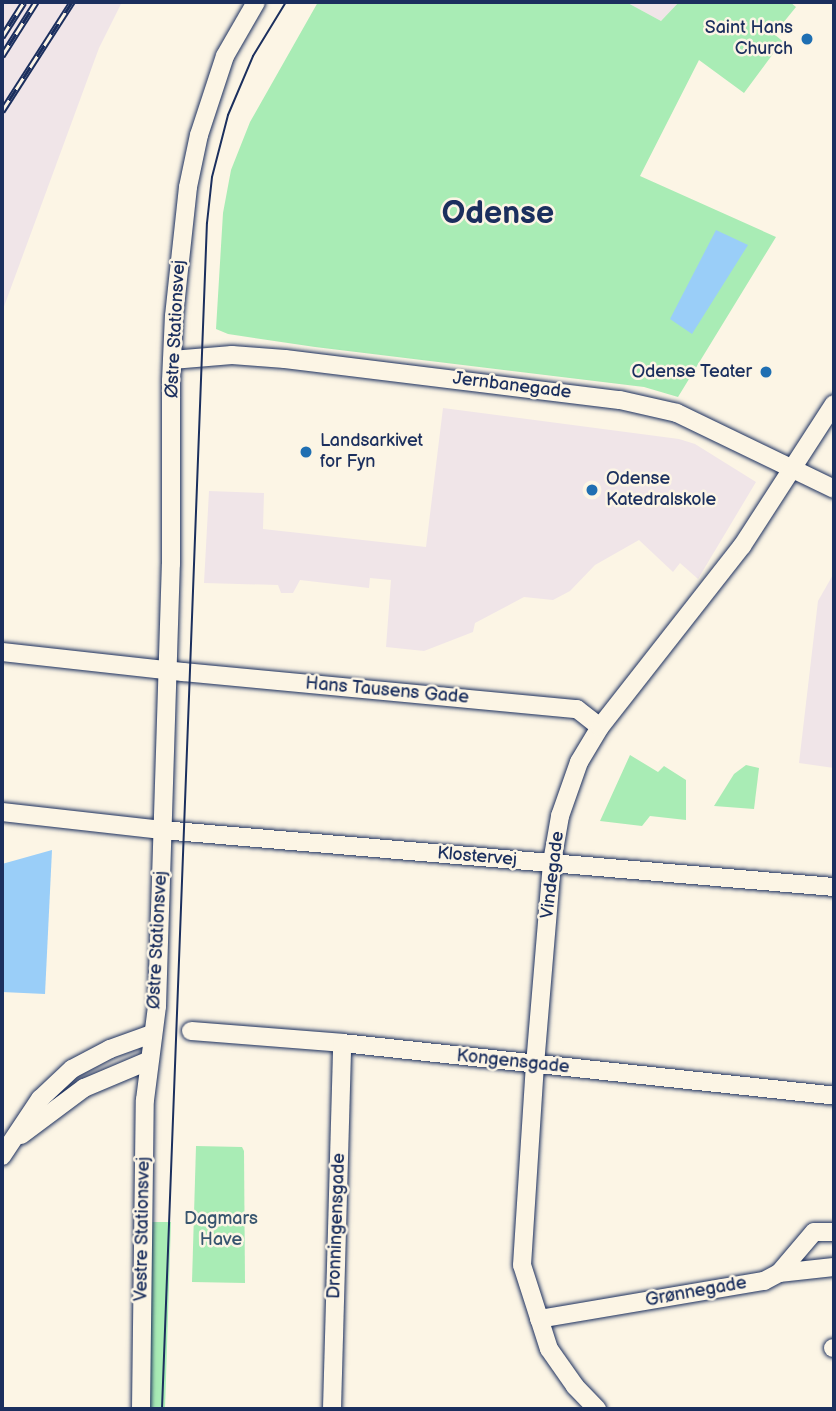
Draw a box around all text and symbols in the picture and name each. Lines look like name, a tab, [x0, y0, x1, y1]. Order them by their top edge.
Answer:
place label: Saint Hans Church	[705, 18, 793, 60]
marker: Saint Hans Church	[799, 31, 815, 47]
district label: Odense	[442, 195, 554, 233]
street label: Østre Stationsvej	[162, 259, 190, 399]
place label: Odense Teater	[631, 361, 752, 383]
marker: Odense Teater	[758, 364, 774, 380]
street label: Jernbanegade	[451, 368, 573, 404]
place label: Landsarkivet for Fyn	[320, 431, 423, 474]
marker: Landsarkivet for Fyn	[298, 444, 314, 460]
place label: Odense Katedralskole	[606, 469, 716, 512]
marker: Odense Katedralskole	[584, 482, 600, 498]
street label: Hans Tausens Gade	[304, 673, 470, 709]
street label: Vindegade	[537, 830, 569, 920]
street label: Klostervej	[436, 843, 518, 871]
street label: Østre Stationsvej	[144, 870, 172, 1010]
street label: Kongensgade	[455, 1045, 571, 1079]
street label: Dronningensgade	[324, 1153, 350, 1299]
street label: Vestre Stationsvej	[131, 1156, 155, 1302]
park label: Dagmars Have	[184, 1209, 258, 1252]
street label: Grønnegade	[644, 1272, 748, 1312]

